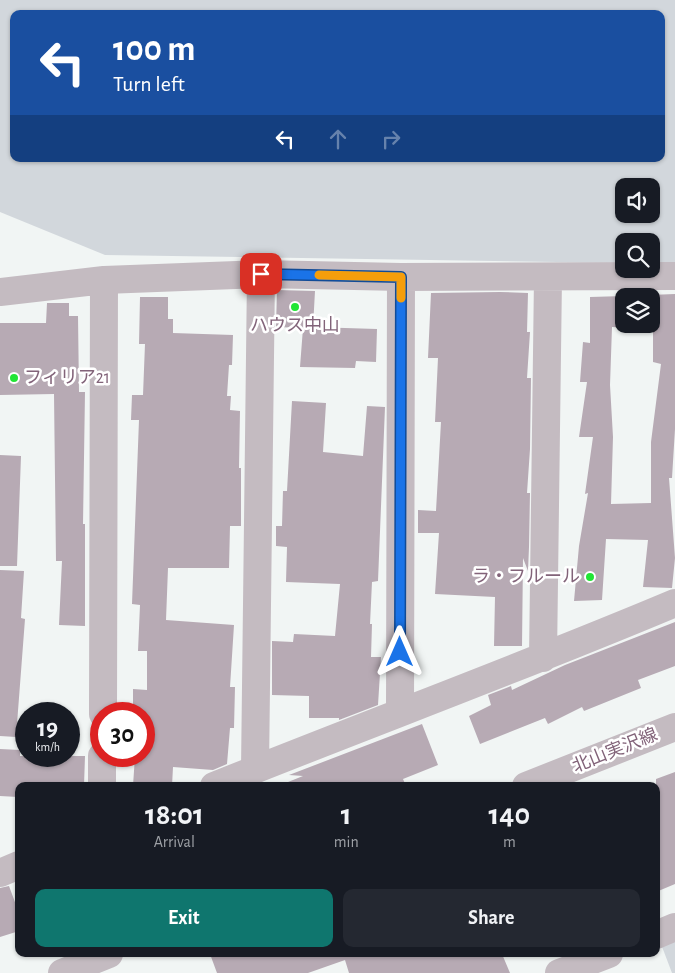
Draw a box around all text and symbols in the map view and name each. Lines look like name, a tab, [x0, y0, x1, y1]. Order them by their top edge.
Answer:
icon: left	[30, 30, 95, 95]
text: 100 m	[113, 32, 196, 67]
text: Turn left	[113, 73, 185, 95]
icon: left	[271, 125, 299, 153]
icon: ahead	[324, 125, 352, 153]
icon: right	[377, 125, 405, 153]
map controls	[615, 178, 660, 333]
button: sound	[615, 178, 660, 223]
button: search	[615, 233, 660, 278]
pin	[240, 253, 282, 295]
icon: arrive	[247, 260, 275, 288]
button: layers	[615, 288, 660, 333]
marker: ハウス中山	[289, 301, 301, 313]
place label: ハウス中山	[250, 316, 340, 335]
place label: フィリア21	[24, 369, 110, 387]
marker: フィリア21	[8, 372, 20, 384]
place label: ラ・フルール	[472, 568, 580, 586]
marker: ラ・フルール	[584, 571, 596, 583]
position arrow	[373, 625, 425, 677]
speed limit sign: 30	[90, 702, 155, 767]
text: 19	[37, 716, 58, 741]
street label: 北山実沢線	[569, 724, 660, 776]
text: km/h	[35, 741, 60, 753]
text: 18:01	[145, 800, 204, 830]
text: 1	[341, 800, 352, 830]
text: 140	[489, 800, 530, 830]
text: Arrival	[154, 834, 195, 850]
text: min	[334, 834, 359, 850]
text: m	[503, 834, 516, 850]
button: Exit	[35, 889, 333, 947]
button: Share	[343, 889, 640, 947]

